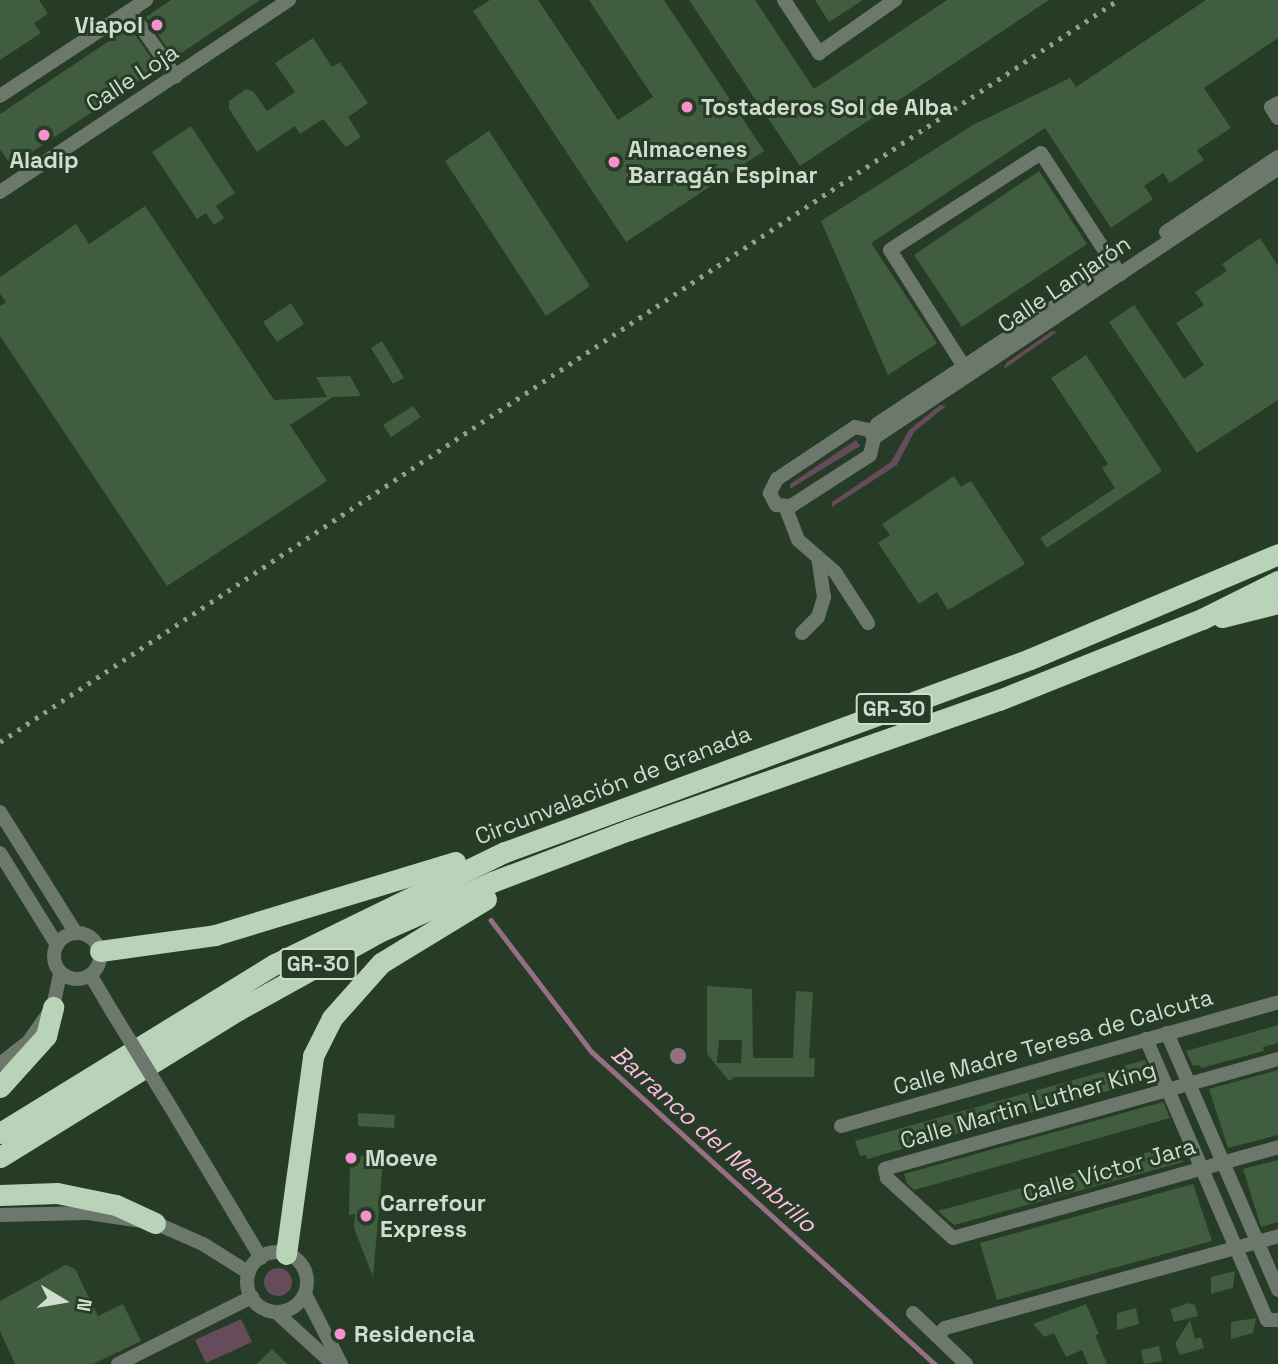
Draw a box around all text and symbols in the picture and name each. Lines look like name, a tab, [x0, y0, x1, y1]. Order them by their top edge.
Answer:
place label: Viapol	[75, 11, 143, 39]
marker: Viapol	[149, 17, 165, 33]
street label: Calle Loja	[81, 38, 183, 118]
place label: Tostaderos Sol de Alba	[701, 93, 953, 121]
marker: Tostaderos Sol de Alba	[679, 99, 695, 115]
marker: Aladip	[36, 127, 52, 143]
place label: Almacenes Barragán Espinar	[628, 135, 818, 189]
place label: Aladip	[9, 146, 79, 174]
marker: Almacenes Barragán Espinar	[606, 154, 622, 170]
street label: Calle Lanjarón	[992, 229, 1136, 339]
road number: GR-30	[856, 692, 932, 726]
street label: Circunvalación de Granada	[471, 719, 755, 851]
road number: GR-30	[280, 946, 356, 982]
street label: Calle Madre Teresa de Calcuta	[890, 983, 1216, 1101]
water label: Barranco del Membrillo	[606, 1039, 822, 1239]
street label: Calle Martin Luther King	[897, 1055, 1159, 1155]
street label: Calle Víctor Jara	[1019, 1132, 1199, 1208]
place label: Moeve	[365, 1144, 438, 1172]
marker: Moeve	[343, 1150, 359, 1166]
place label: Carrefour Express	[380, 1189, 486, 1243]
marker: Carrefour Express	[358, 1208, 374, 1224]
north arrow	[28, 1266, 98, 1336]
text: N	[71, 1296, 98, 1314]
place label: Residencia	[354, 1320, 475, 1348]
marker: Residencia	[332, 1326, 348, 1342]

